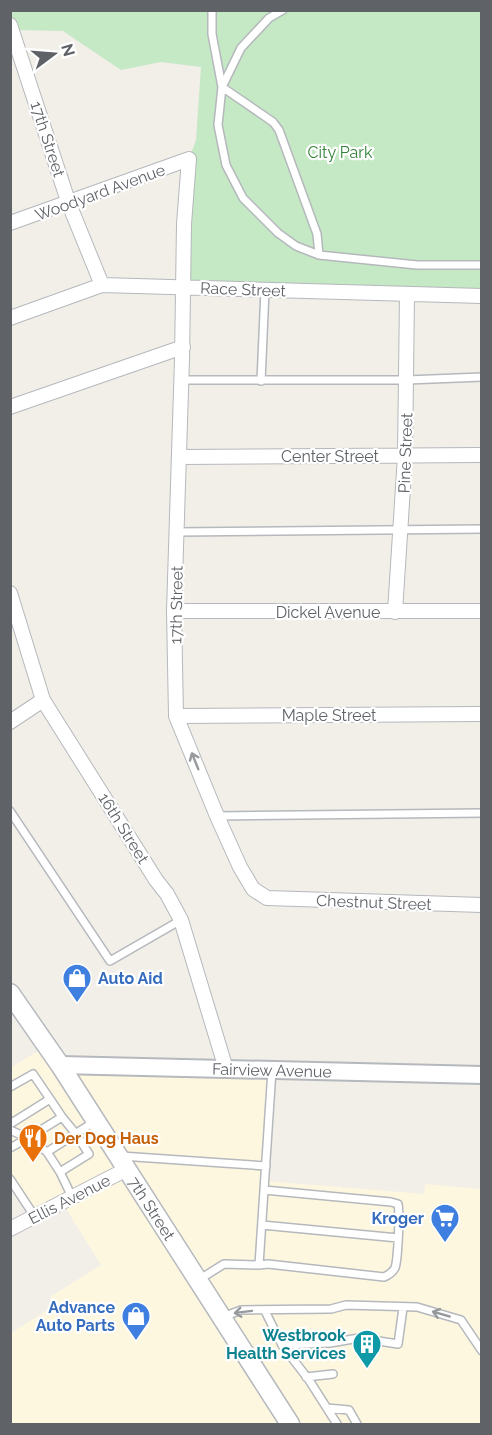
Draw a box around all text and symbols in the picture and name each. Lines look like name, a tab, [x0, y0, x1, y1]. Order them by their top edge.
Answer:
north arrow	[24, 24, 84, 84]
text: N	[57, 42, 79, 58]
street label: 17th Street	[26, 99, 69, 180]
park label: City Park	[308, 143, 373, 162]
street label: Woodyard Avenue	[33, 160, 168, 225]
street label: Race Street	[200, 279, 287, 301]
street label: Pine Street	[395, 412, 416, 494]
street label: Center Street	[281, 447, 380, 466]
street label: 17th Street	[166, 565, 187, 644]
street label: Dickel Avenue	[276, 603, 380, 622]
street label: Maple Street	[282, 706, 377, 725]
one-way arrow	[188, 753, 199, 771]
street label: 16th Street	[94, 789, 153, 868]
street label: Chestnut Street	[316, 891, 433, 914]
shop icon: Auto Aid	[61, 962, 93, 1004]
place label: Auto Aid	[98, 969, 163, 988]
street label: Fairview Avenue	[212, 1060, 332, 1081]
restaurant icon: Der Dog Haus	[17, 1122, 49, 1164]
place label: Der Dog Haus	[54, 1129, 159, 1148]
street label: Ellis Avenue	[25, 1171, 113, 1228]
street label: 7th Street	[124, 1173, 179, 1245]
supermarket icon: Kroger	[429, 1202, 461, 1244]
place label: Kroger	[372, 1209, 424, 1228]
place label: Advance Auto Parts	[36, 1298, 115, 1335]
shop icon: Advance Auto Parts	[120, 1300, 152, 1342]
one-way arrow	[234, 1306, 253, 1317]
one-way arrow	[432, 1308, 451, 1319]
place label: Westbrook Health Services	[226, 1326, 346, 1363]
building icon: Westbrook Health Services	[351, 1328, 383, 1370]

